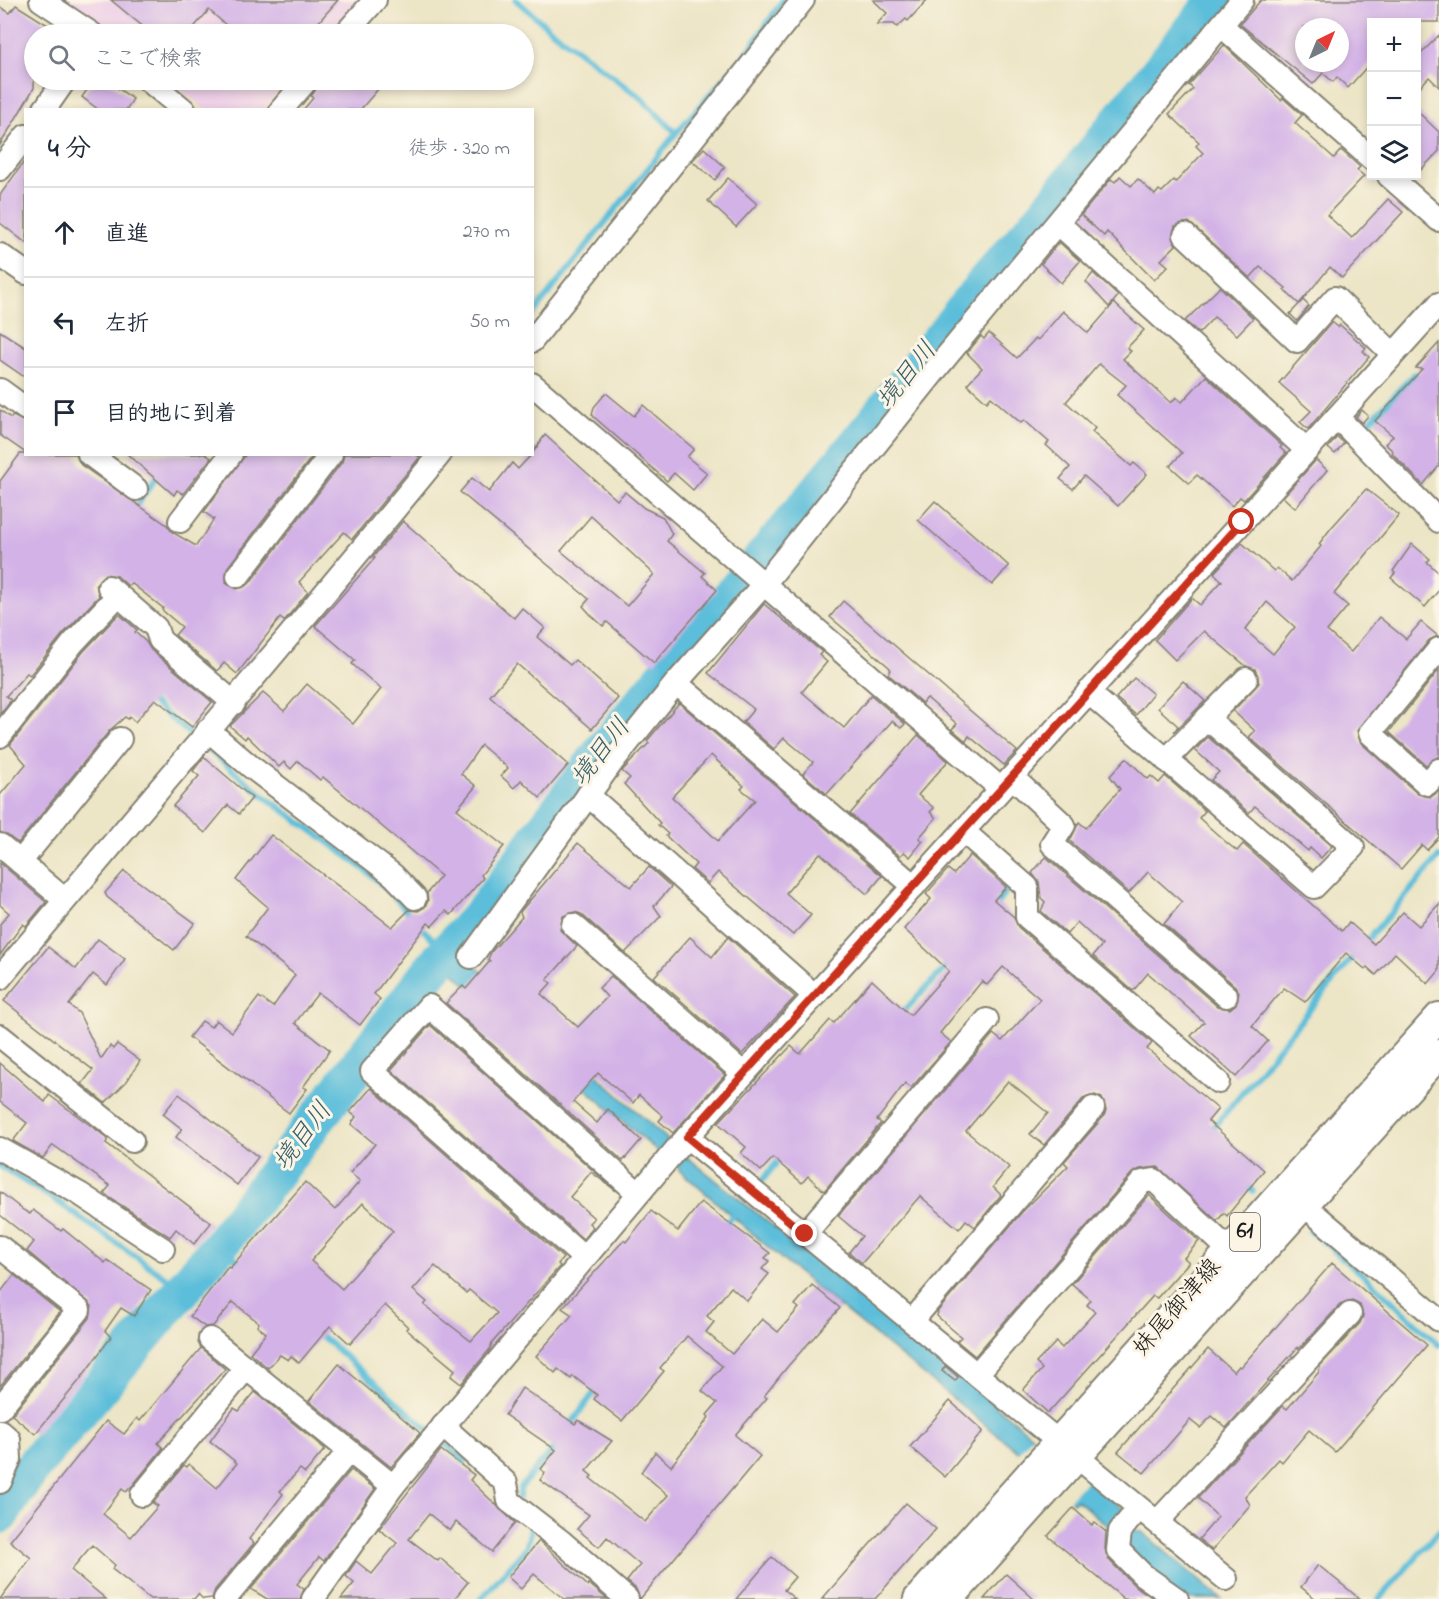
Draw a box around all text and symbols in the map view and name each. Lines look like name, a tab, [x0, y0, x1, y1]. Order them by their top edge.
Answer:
north arrow	[1295, 18, 1349, 72]
map controls	[1367, 18, 1421, 180]
button: +	[1367, 18, 1421, 72]
search box	[24, 24, 534, 90]
icon: search	[45, 41, 78, 74]
text: ここで検索	[93, 44, 203, 76]
button: −	[1367, 72, 1421, 126]
button: layers	[1367, 126, 1421, 180]
text: 4 分	[48, 131, 91, 169]
text: 徒歩 · 320 m	[408, 135, 510, 164]
icon: ahead	[48, 216, 81, 249]
text: 270 m	[463, 218, 510, 247]
text: 直進	[105, 219, 149, 251]
icon: left	[48, 306, 81, 339]
text: 50 m	[469, 308, 510, 337]
text: 左折	[105, 309, 149, 341]
water label: 境目川	[869, 334, 947, 418]
icon: arrive	[48, 396, 81, 429]
text: 目的地に到着	[105, 399, 237, 431]
route start	[1228, 508, 1254, 534]
water label: 境目川	[563, 711, 641, 795]
water label: 境目川	[265, 1094, 343, 1180]
road number: 61	[1230, 1213, 1260, 1251]
route end	[791, 1220, 817, 1246]
street label: 妹尾御津線	[1125, 1251, 1231, 1365]

